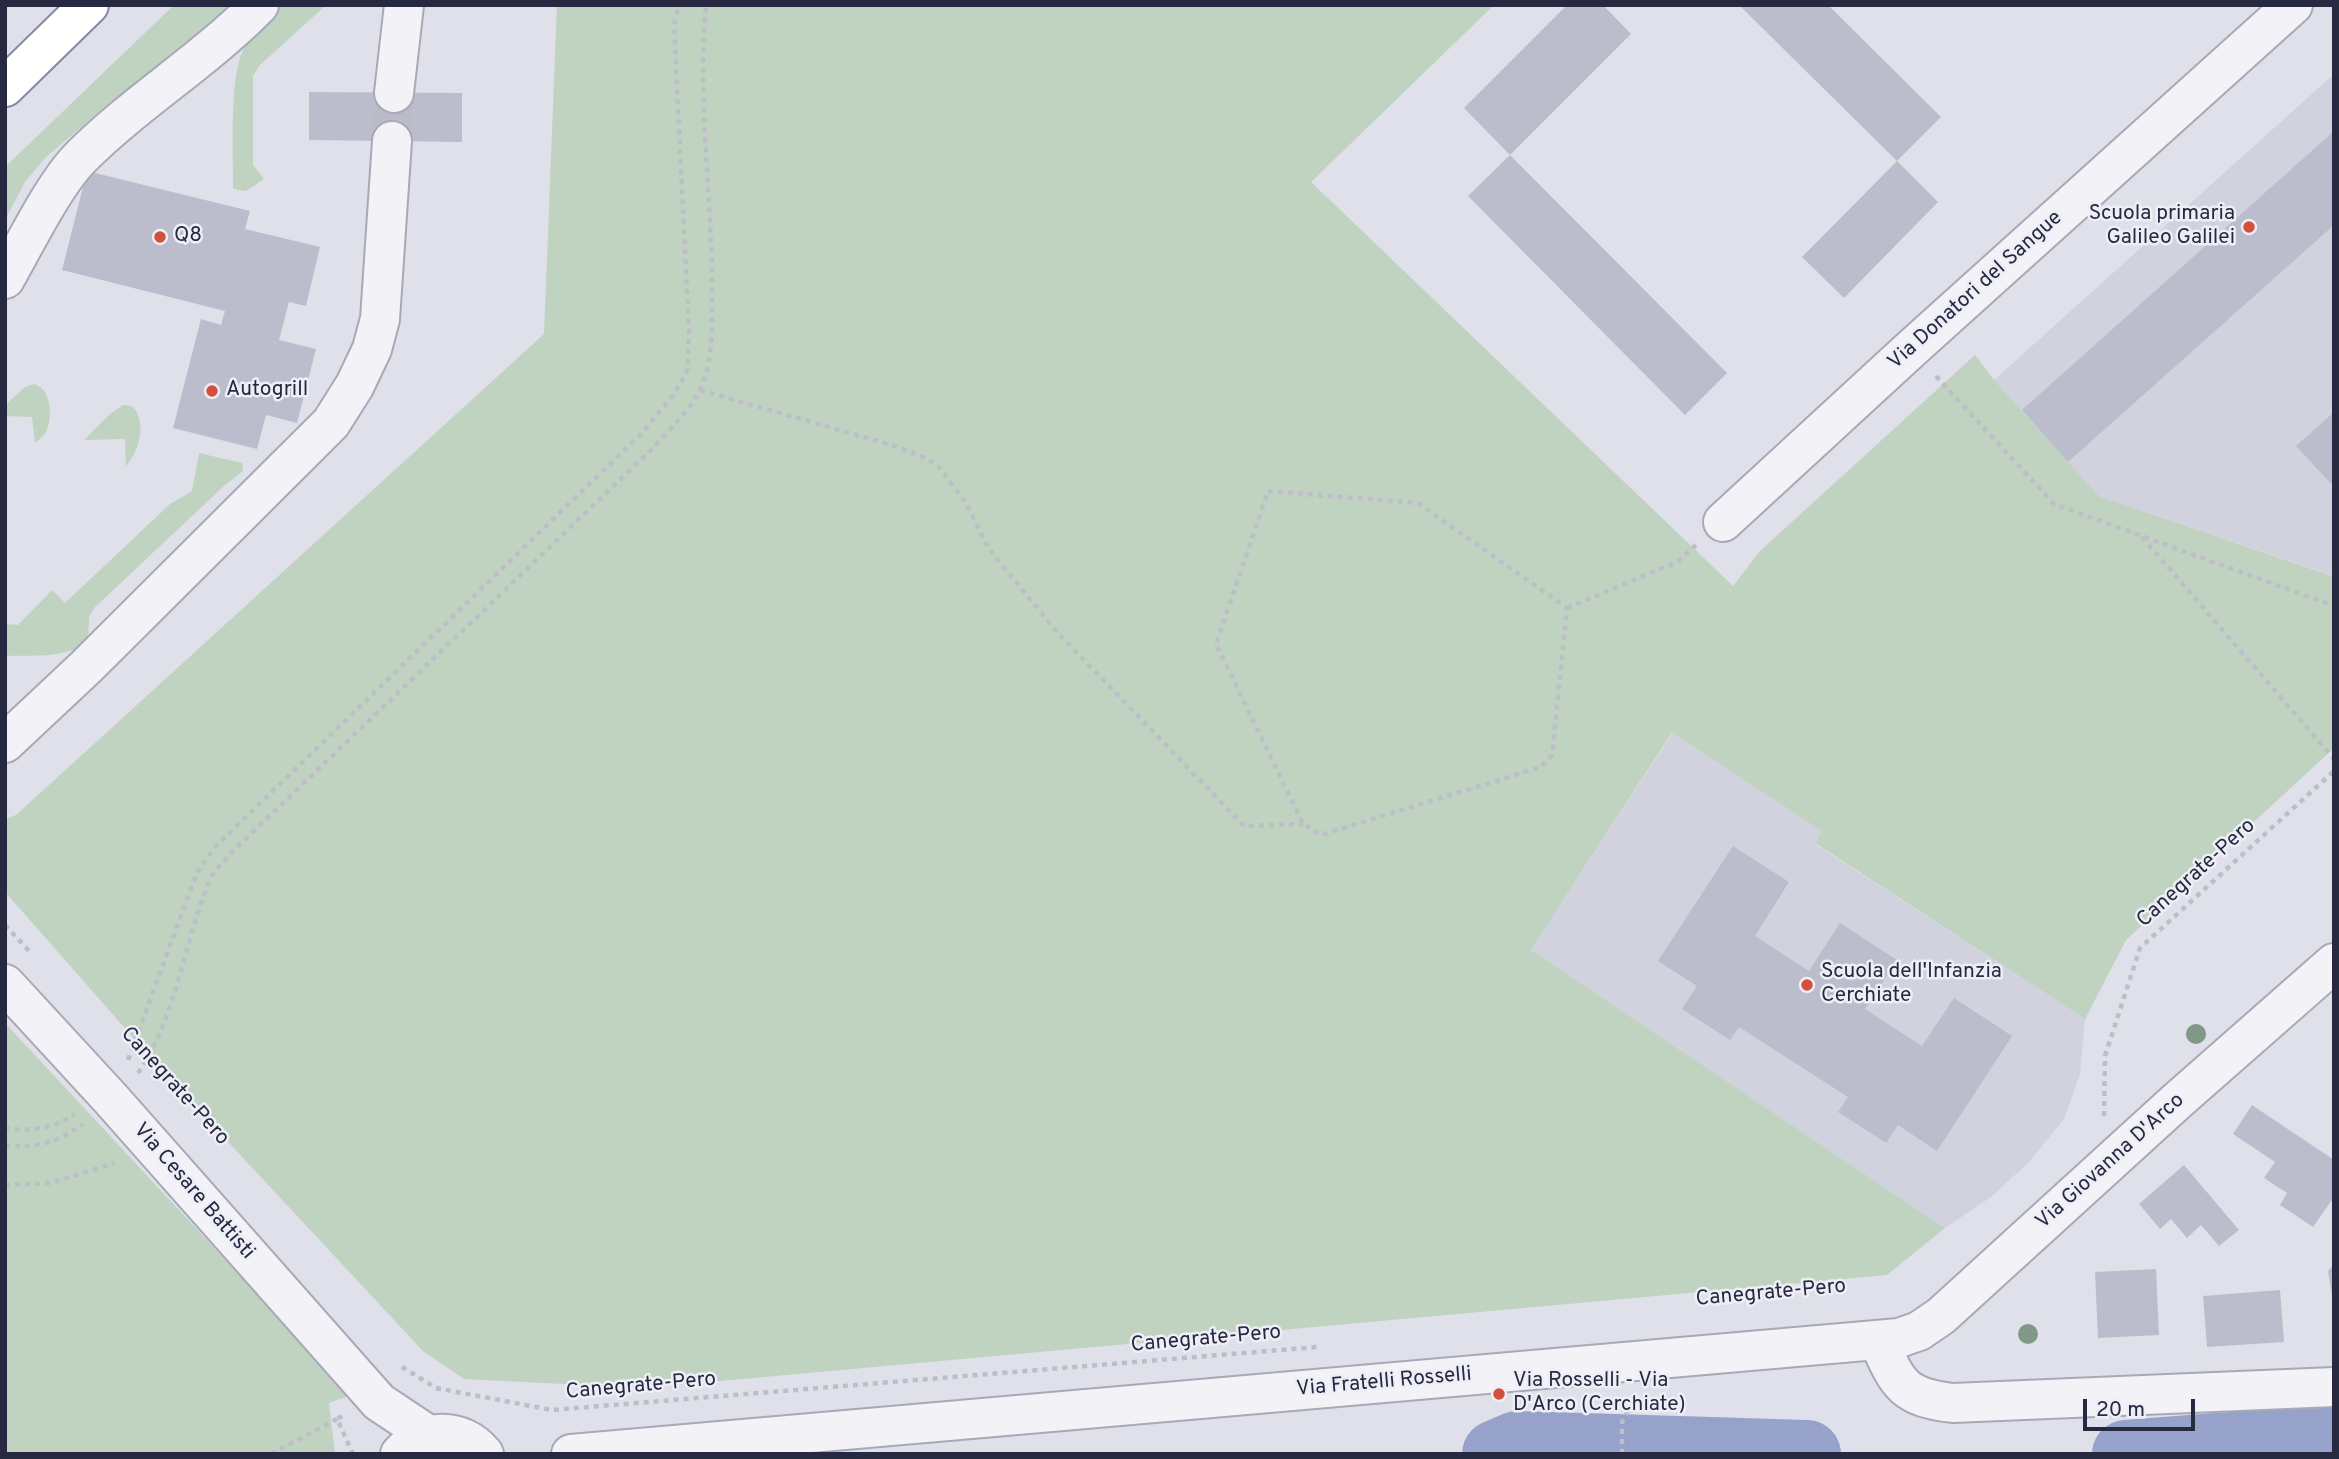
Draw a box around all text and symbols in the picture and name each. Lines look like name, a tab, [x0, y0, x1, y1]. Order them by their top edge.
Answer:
place label: Scuola primaria Galileo Galilei	[2089, 202, 2235, 252]
street label: Via Donatori del Sangue	[1884, 206, 2068, 376]
marker: Scuola primaria Galileo Galilei	[2241, 219, 2257, 235]
place label: Q8	[174, 224, 202, 250]
marker: Q8	[152, 229, 168, 245]
place label: Autogrill	[226, 378, 308, 404]
marker: Autogrill	[204, 383, 220, 399]
street label: Canegrate-Pero	[2133, 814, 2261, 934]
place label: Scuola dell'Infanzia Cerchiate	[1821, 960, 2002, 1010]
marker: Scuola dell'Infanzia Cerchiate	[1799, 977, 1815, 993]
street label: Canegrate-Pero	[114, 1023, 234, 1151]
street label: Via Giovanna D'Arco	[2032, 1089, 2190, 1235]
street label: Via Cesare Battisti	[127, 1119, 259, 1265]
street label: Canegrate-Pero	[1695, 1275, 1847, 1313]
street label: Canegrate-Pero	[1130, 1321, 1282, 1359]
street label: Via Fratelli Rosselli	[1295, 1363, 1473, 1403]
street label: Canegrate-Pero	[565, 1368, 717, 1406]
place label: Via Rosselli - Via D'Arco (Cerchiate)	[1513, 1369, 1686, 1419]
marker: Via Rosselli - Via D'Arco (Cerchiate)	[1491, 1386, 1507, 1402]
scale bar	[2087, 1386, 2199, 1430]
text: 20 m	[2096, 1397, 2145, 1424]

